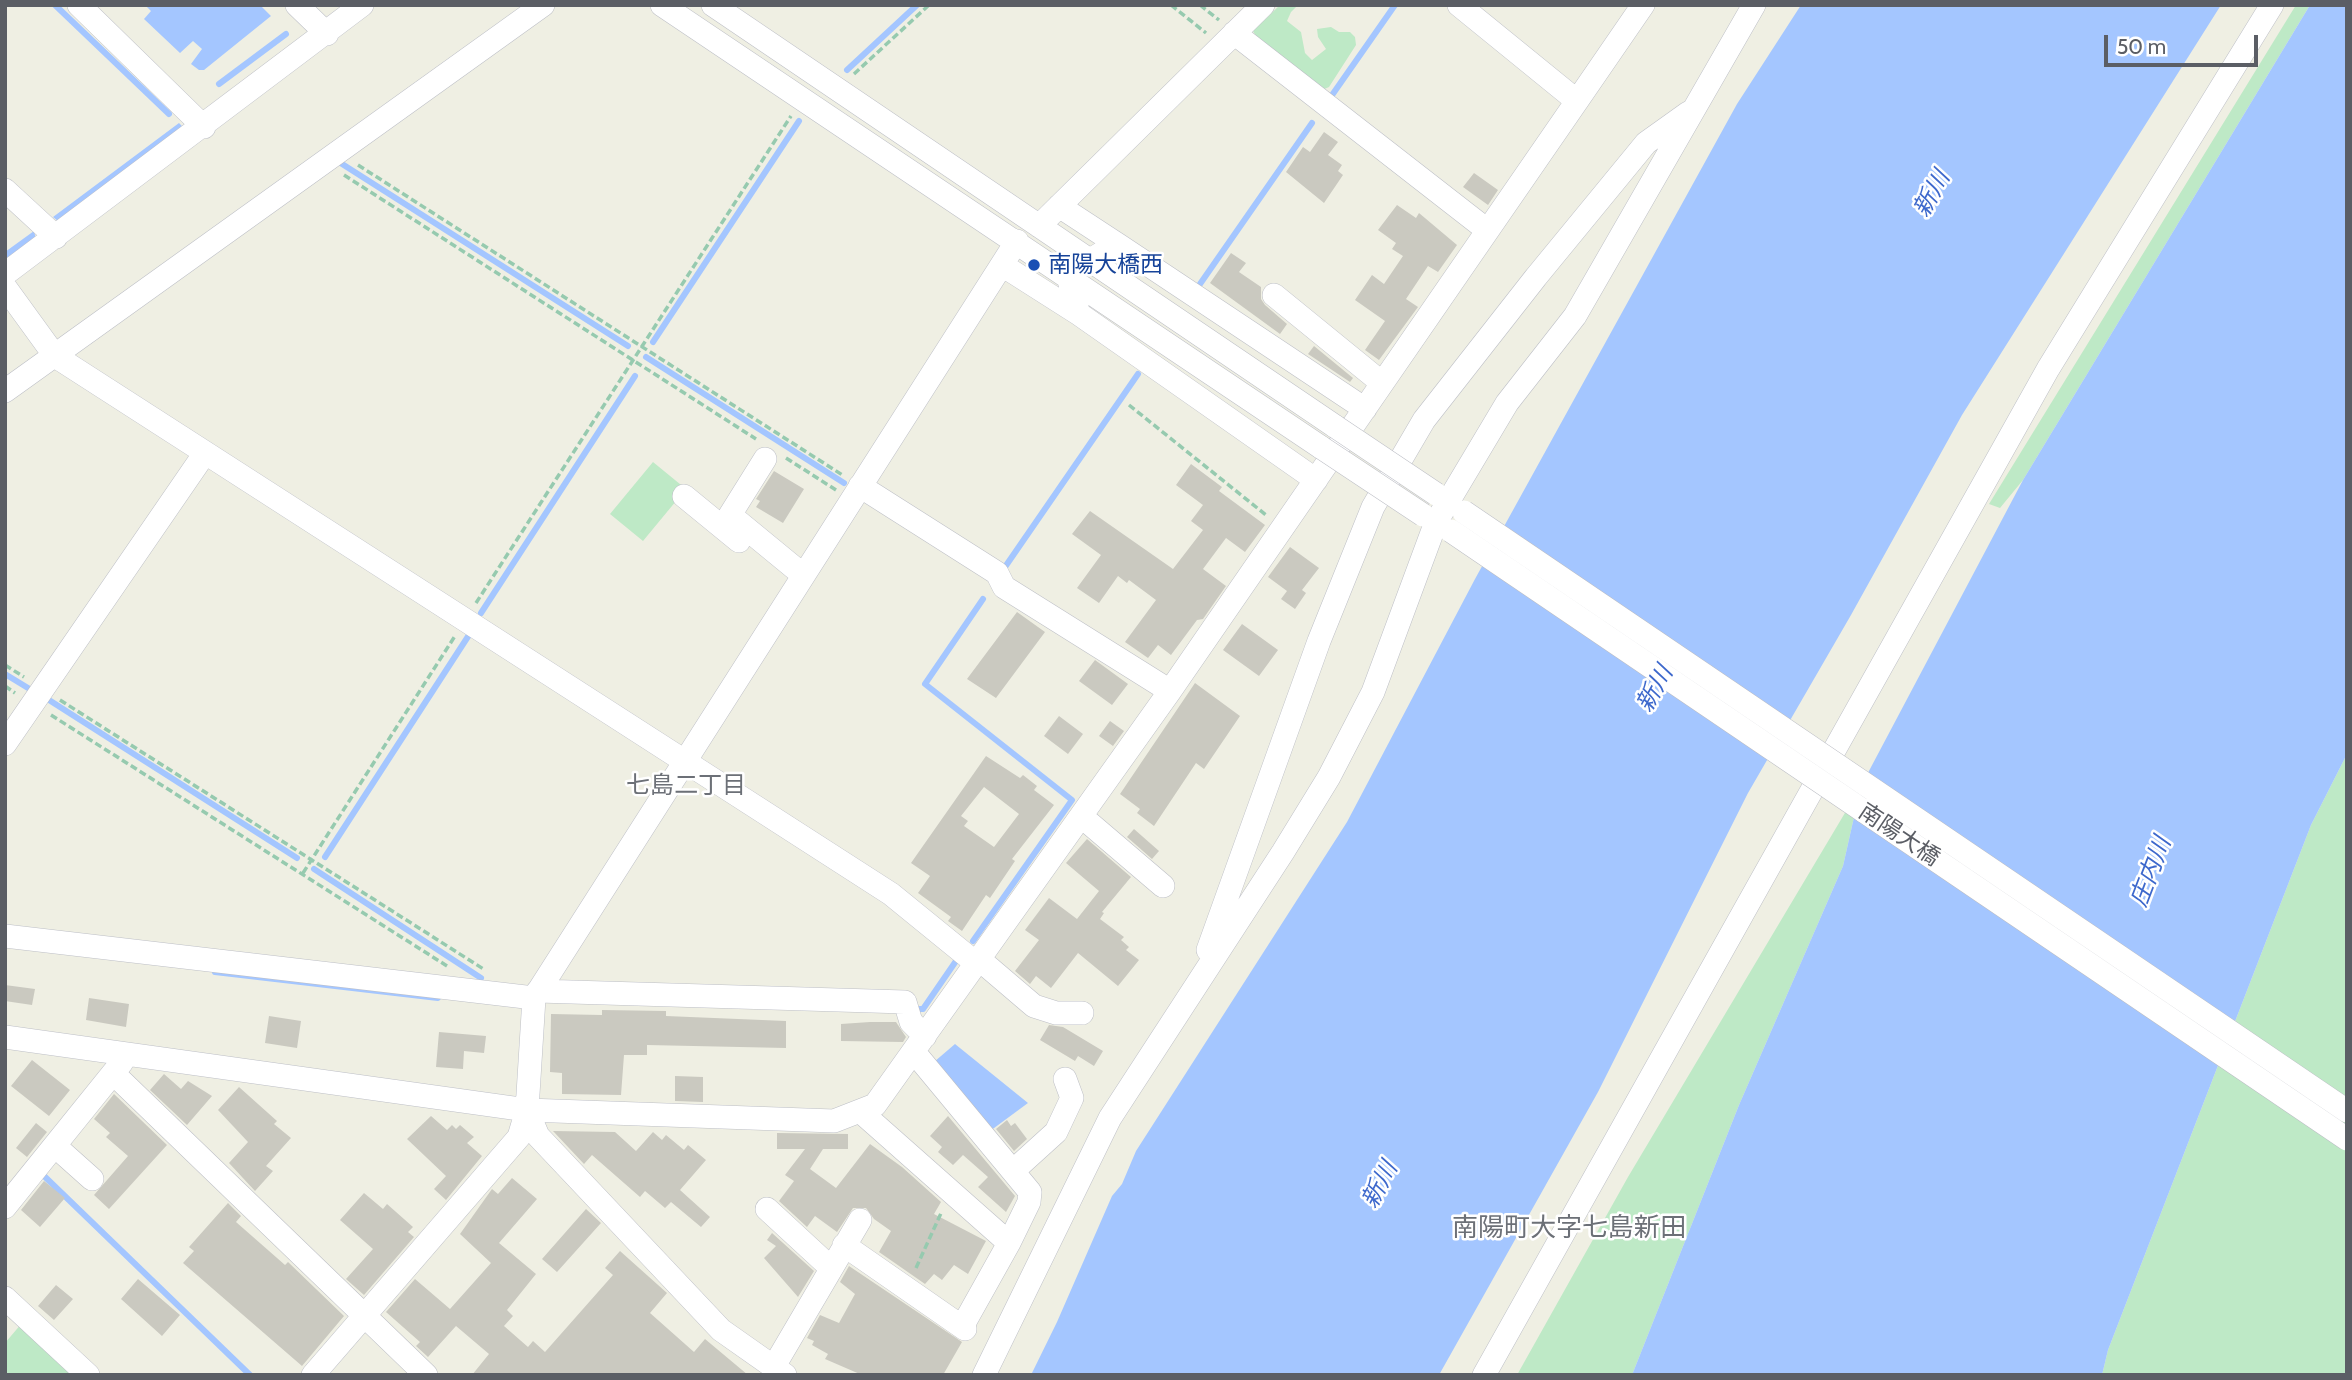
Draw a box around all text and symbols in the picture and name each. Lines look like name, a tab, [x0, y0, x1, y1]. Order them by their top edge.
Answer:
scale bar	[2107, 21, 2261, 65]
text: 50 m	[2117, 34, 2166, 59]
water label: 新川	[1908, 166, 1956, 222]
place label: 南陽大橋西	[1048, 251, 1163, 279]
marker: 南陽大橋西	[1026, 257, 1042, 273]
water label: 新川	[1631, 661, 1679, 717]
district label: 七島二丁目	[626, 772, 746, 800]
street label: 南陽大橋	[1853, 798, 1945, 872]
water label: 庄内川	[2125, 833, 2177, 911]
water label: 新川	[1356, 1157, 1404, 1213]
district label: 南陽町大字七島新田	[1452, 1212, 1686, 1244]

